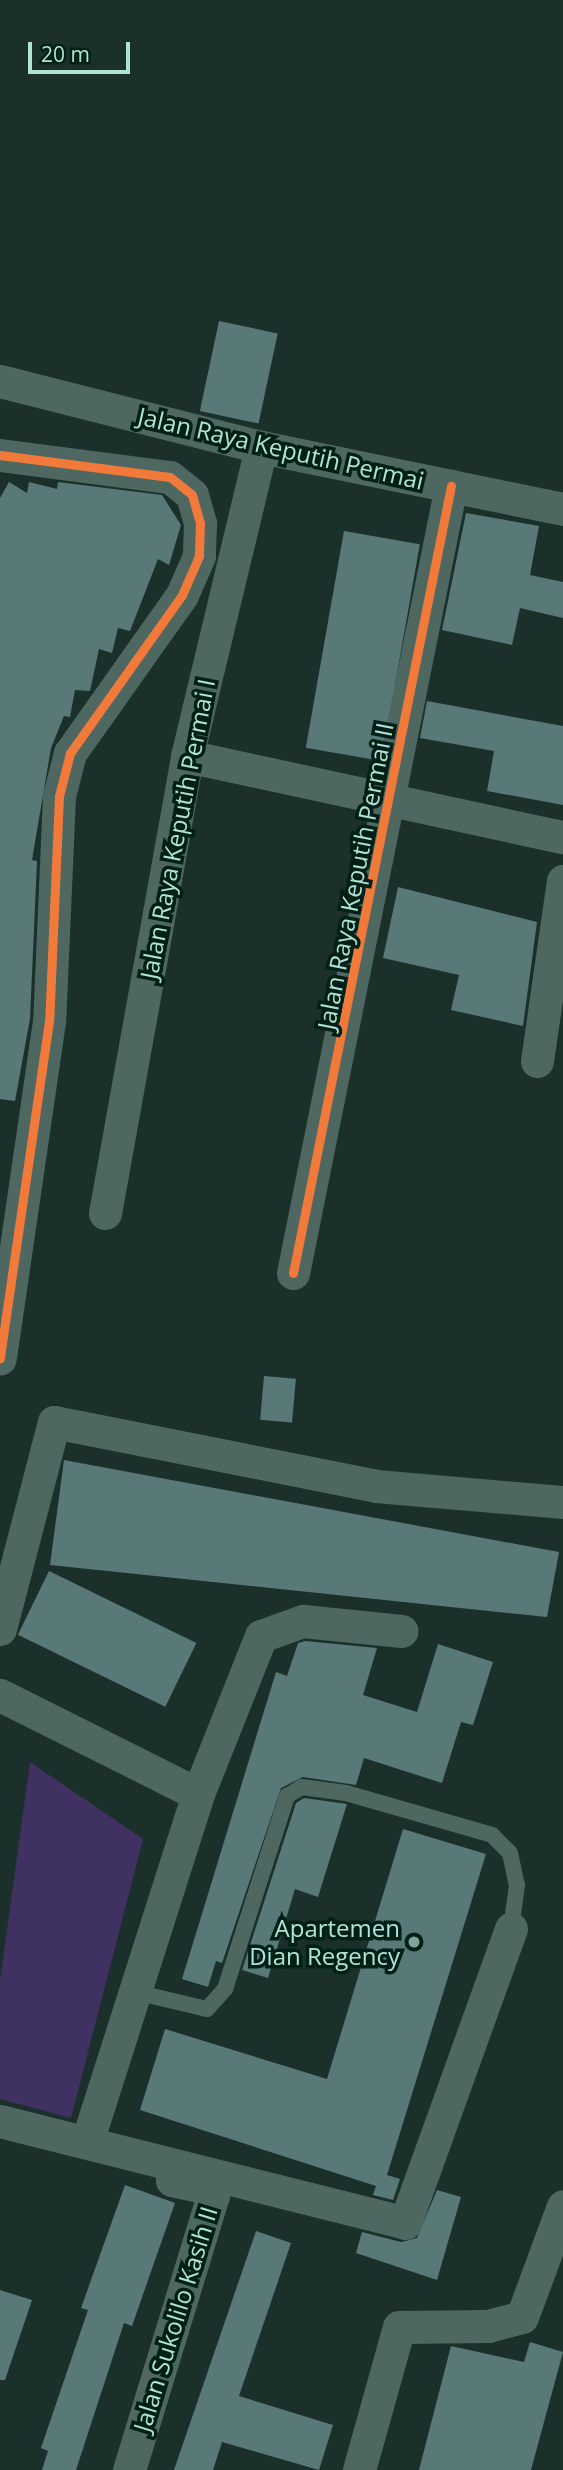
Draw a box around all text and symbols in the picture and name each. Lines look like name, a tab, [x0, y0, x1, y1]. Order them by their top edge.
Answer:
scale bar	[32, 28, 133, 72]
text: 20 m	[41, 40, 90, 68]
street label: Jalan Raya Keputih Permai	[135, 401, 427, 495]
street label: Jalan Raya Keputih Permai I	[134, 676, 220, 982]
street label: Jalan Raya Keputih Permai II	[311, 720, 399, 1032]
place label: Apartemen Dian Regency	[249, 1914, 400, 1970]
marker: Apartemen Dian Regency	[406, 1934, 422, 1950]
street label: Jalan Sukolilo Kasih II	[127, 2203, 223, 2435]

